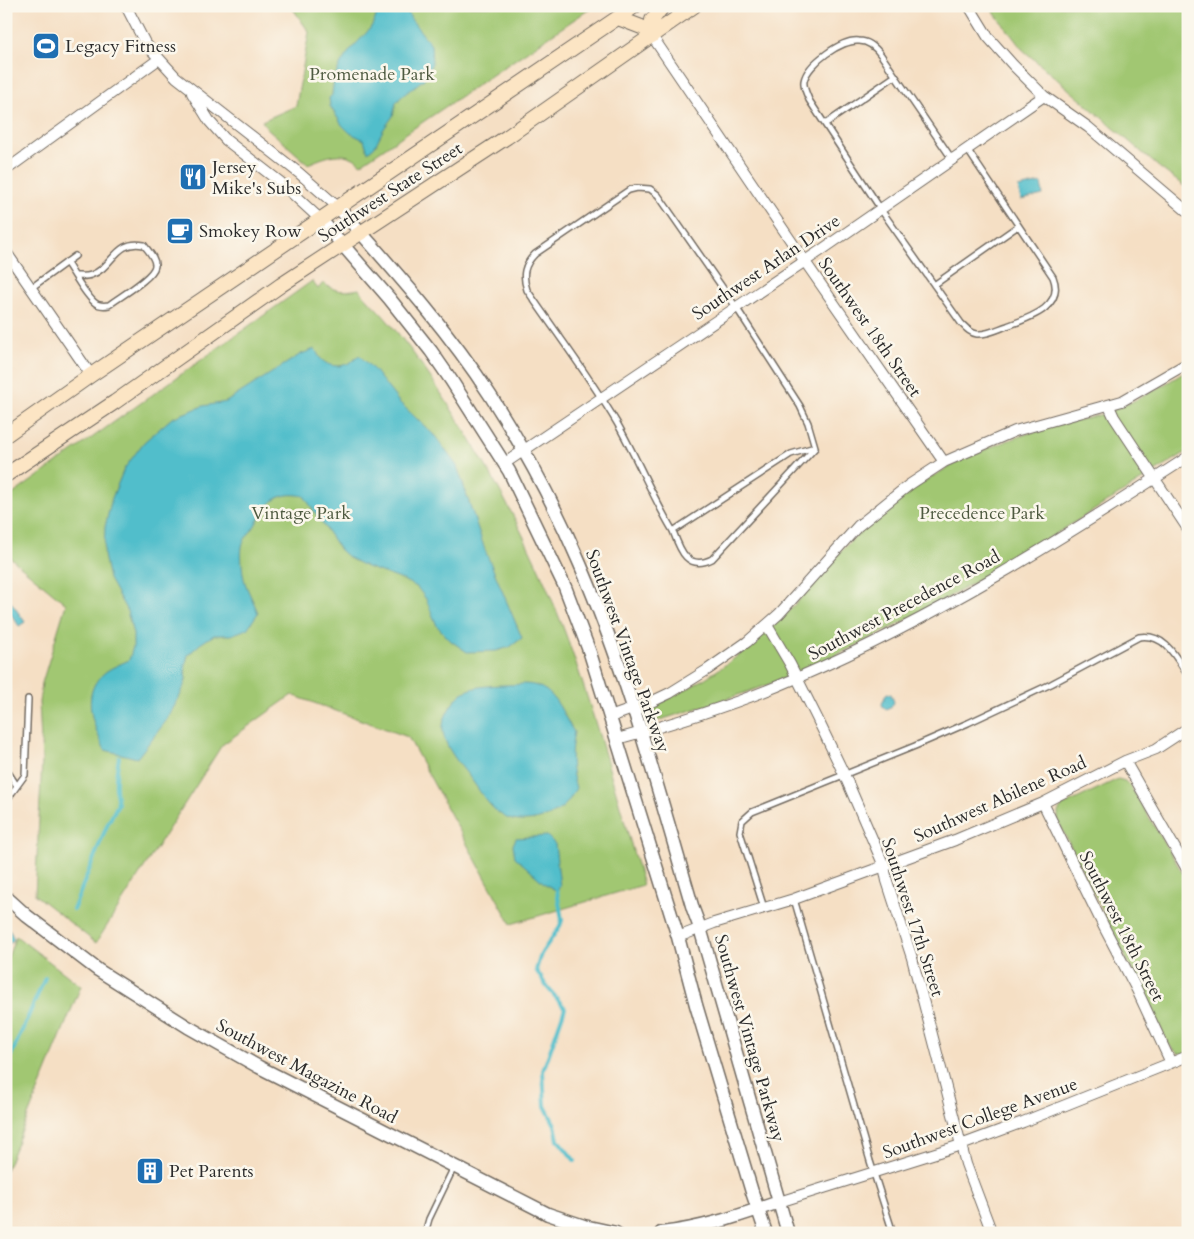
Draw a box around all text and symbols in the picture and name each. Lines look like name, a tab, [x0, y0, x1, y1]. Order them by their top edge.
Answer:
sports icon: Legacy Fitness	[31, 31, 61, 61]
place label: Legacy Fitness	[65, 34, 176, 59]
park label: Promenade Park	[309, 62, 435, 87]
street label: Southwest State Street	[313, 136, 468, 249]
place label: Jersey Mike's Subs	[209, 155, 301, 201]
restaurant icon: Jersey Mike's Subs	[178, 162, 208, 192]
street label: Southwest Arlan Drive	[687, 208, 845, 326]
cafe icon: Smokey Row	[165, 216, 195, 246]
place label: Smokey Row	[199, 219, 302, 244]
street label: Southwest 18th Street	[812, 252, 927, 402]
park label: Vintage Park	[251, 501, 351, 526]
park label: Precedence Park	[919, 501, 1045, 526]
street label: Southwest Precedence Road	[804, 544, 1005, 667]
street label: Southwest Vintage Parkway	[579, 546, 676, 757]
street label: Southwest Abilene Road	[910, 750, 1091, 849]
street label: Southwest 17th Street	[875, 835, 950, 1000]
street label: Southwest 18th Street	[1073, 847, 1170, 1006]
street label: Southwest Vintage Parkway	[708, 931, 791, 1145]
street label: Southwest Magazine Road	[212, 1013, 402, 1130]
street label: Southwest College Avenue	[879, 1072, 1081, 1165]
building icon: Pet Parents	[135, 1156, 165, 1186]
place label: Pet Parents	[169, 1159, 253, 1184]

